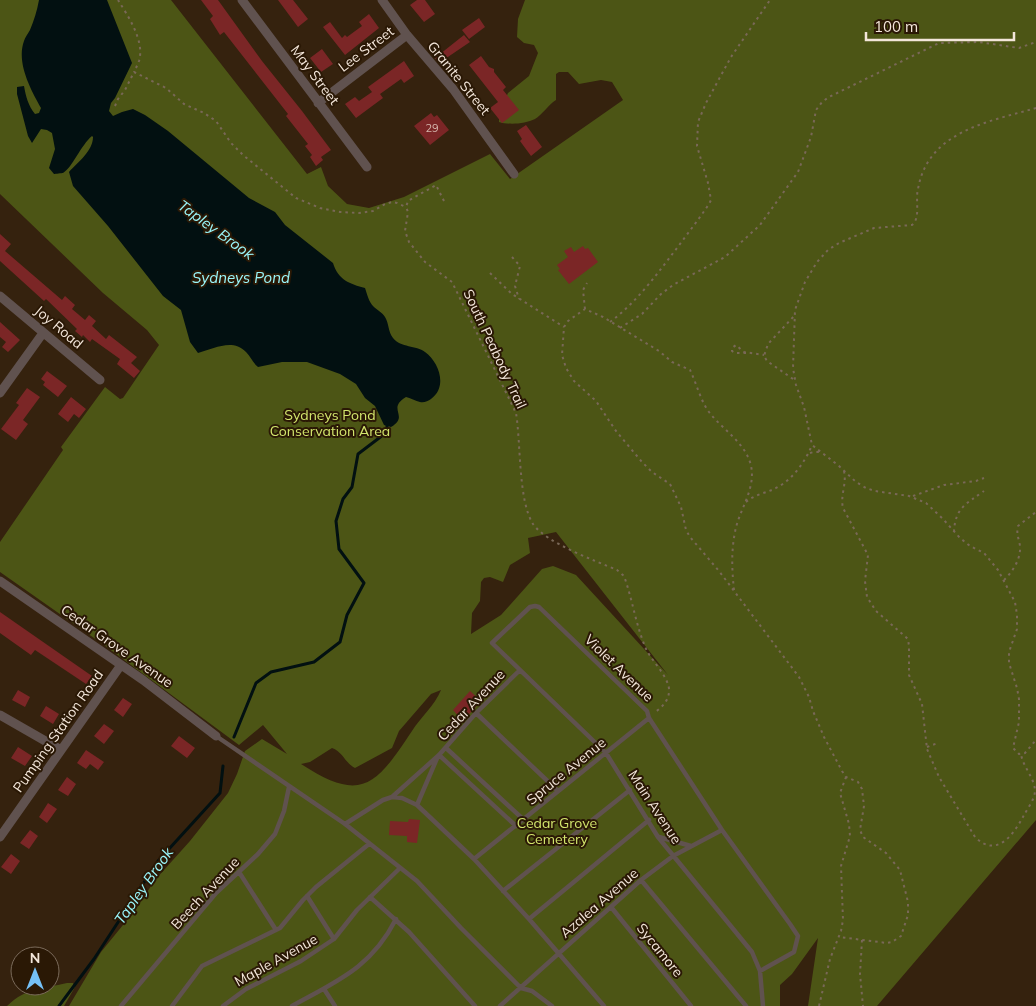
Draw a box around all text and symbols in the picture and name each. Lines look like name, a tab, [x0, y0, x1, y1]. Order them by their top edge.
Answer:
scale bar	[866, 10, 1014, 42]
text: 100 m	[874, 17, 918, 36]
street label: Lee Street	[335, 22, 398, 76]
street label: Granite Street	[424, 37, 494, 119]
street label: May Street	[287, 42, 343, 109]
house number: 29	[425, 121, 439, 135]
water label: Tapley Brook	[174, 196, 259, 264]
water label: Sydneys Pond	[192, 268, 290, 287]
street label: South Peabody Trail	[459, 286, 531, 412]
street label: Joy Road	[31, 301, 87, 353]
park label: Sydneys Pond Conservation Area	[270, 406, 390, 440]
street label: Cedar Grove Avenue	[57, 601, 177, 691]
street label: Violet Avenue	[581, 630, 657, 706]
street label: Pumping Station Road	[9, 666, 107, 796]
street label: Cedar Avenue	[433, 666, 509, 744]
street label: Spruce Avenue	[523, 733, 609, 809]
street label: Main Avenue	[624, 767, 686, 847]
park label: Cedar Grove Cemetery	[517, 814, 597, 848]
water label: Tapley Brook	[110, 842, 178, 928]
street label: Beech Avenue	[167, 853, 243, 933]
street label: Azalea Avenue	[556, 864, 642, 942]
street label: Sycamore	[633, 919, 687, 981]
street label: Maple Avenue	[231, 930, 321, 990]
north arrow	[10, 946, 60, 996]
text: N	[30, 949, 40, 967]

